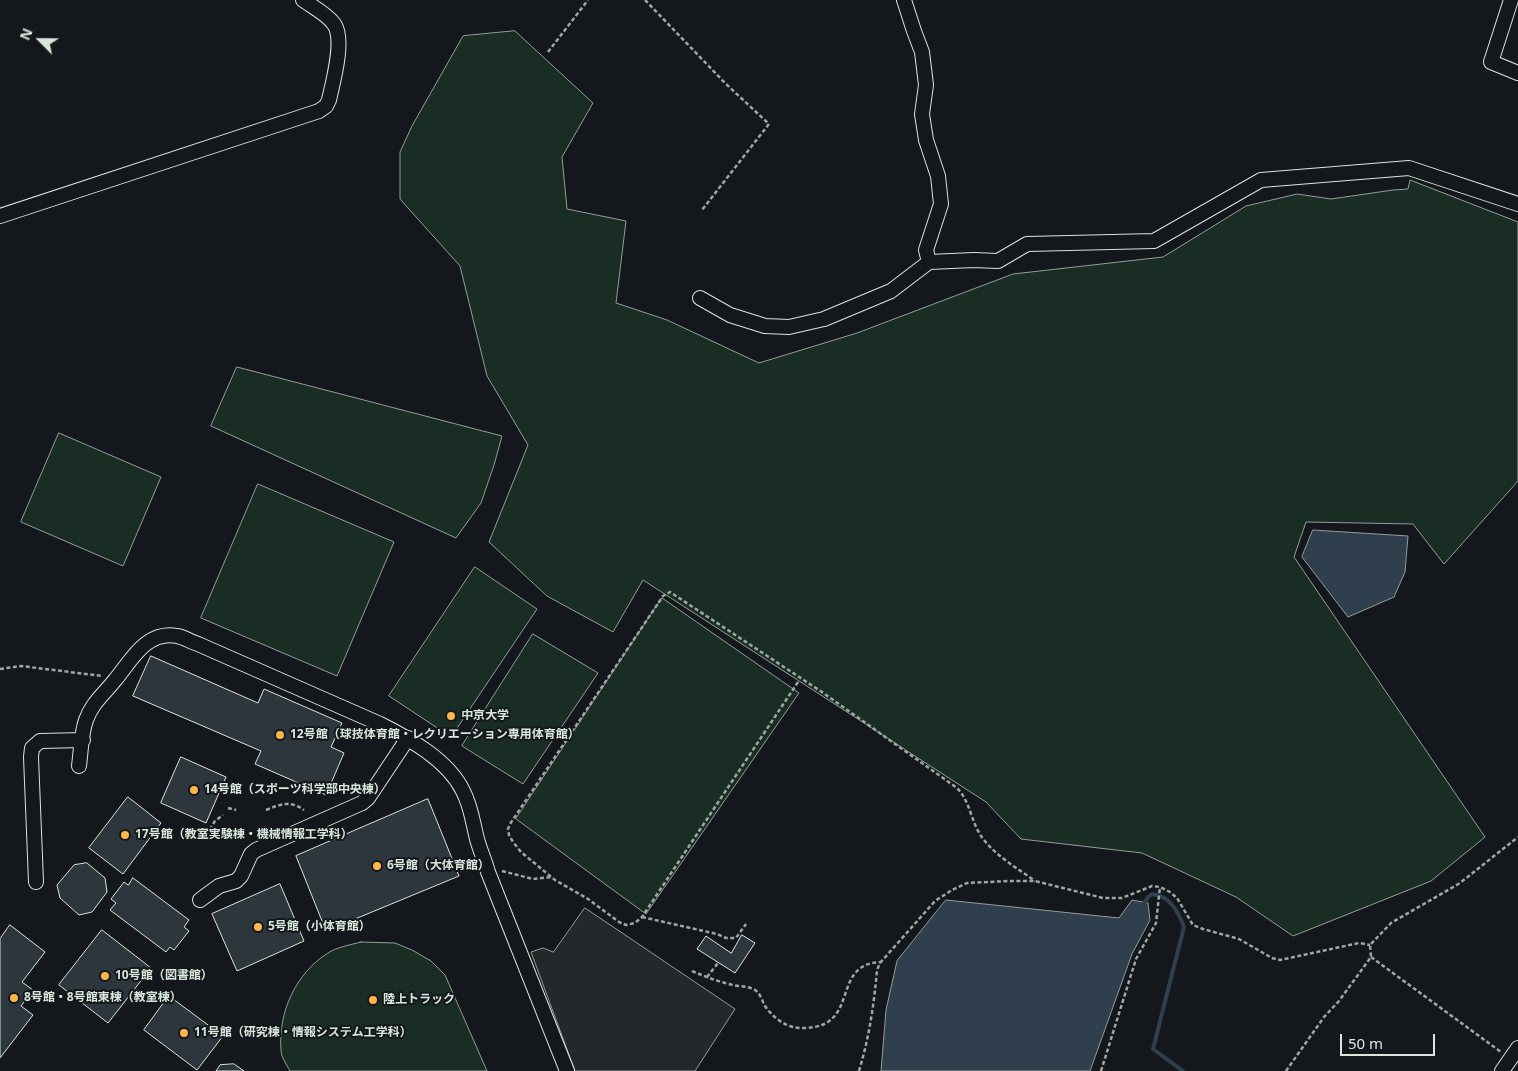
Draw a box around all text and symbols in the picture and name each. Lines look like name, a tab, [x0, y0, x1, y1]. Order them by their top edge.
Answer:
north arrow	[15, 15, 65, 65]
text: N	[15, 25, 37, 43]
place label: 中京大学	[461, 709, 509, 723]
marker: 中京大学	[445, 710, 457, 722]
place label: 12号館（球技体育館・レクリエーション専用体育館）	[290, 728, 580, 742]
marker: 12号館（球技体育館・レクリエーション専用体育館）	[274, 729, 286, 741]
place label: 14号館（スポーツ科学部中央棟）	[204, 783, 386, 797]
marker: 14号館（スポーツ科学部中央棟）	[188, 784, 200, 796]
place label: 17号館（教室実験棟・機械情報工学科）	[135, 828, 353, 842]
marker: 17号館（教室実験棟・機械情報工学科）	[119, 829, 131, 841]
place label: 6号館（大体育館）	[387, 859, 490, 873]
marker: 6号館（大体育館）	[371, 860, 383, 872]
place label: 5号館（小体育館）	[268, 920, 371, 934]
marker: 5号館（小体育館）	[252, 921, 264, 933]
place label: 10号館（図書館）	[115, 969, 213, 983]
marker: 10号館（図書館）	[99, 970, 111, 982]
place label: 8号館・8号館東棟（教室棟）	[24, 991, 182, 1005]
marker: 8号館・8号館東棟（教室棟）	[8, 992, 20, 1004]
place label: 陸上トラック	[383, 993, 455, 1007]
marker: 陸上トラック	[367, 994, 379, 1006]
scale bar	[1343, 1024, 1438, 1056]
place label: 11号館（研究棟・情報システム工学科）	[194, 1026, 412, 1040]
marker: 11号館（研究棟・情報システム工学科）	[178, 1027, 190, 1039]
text: 50 m	[1348, 1033, 1383, 1053]

